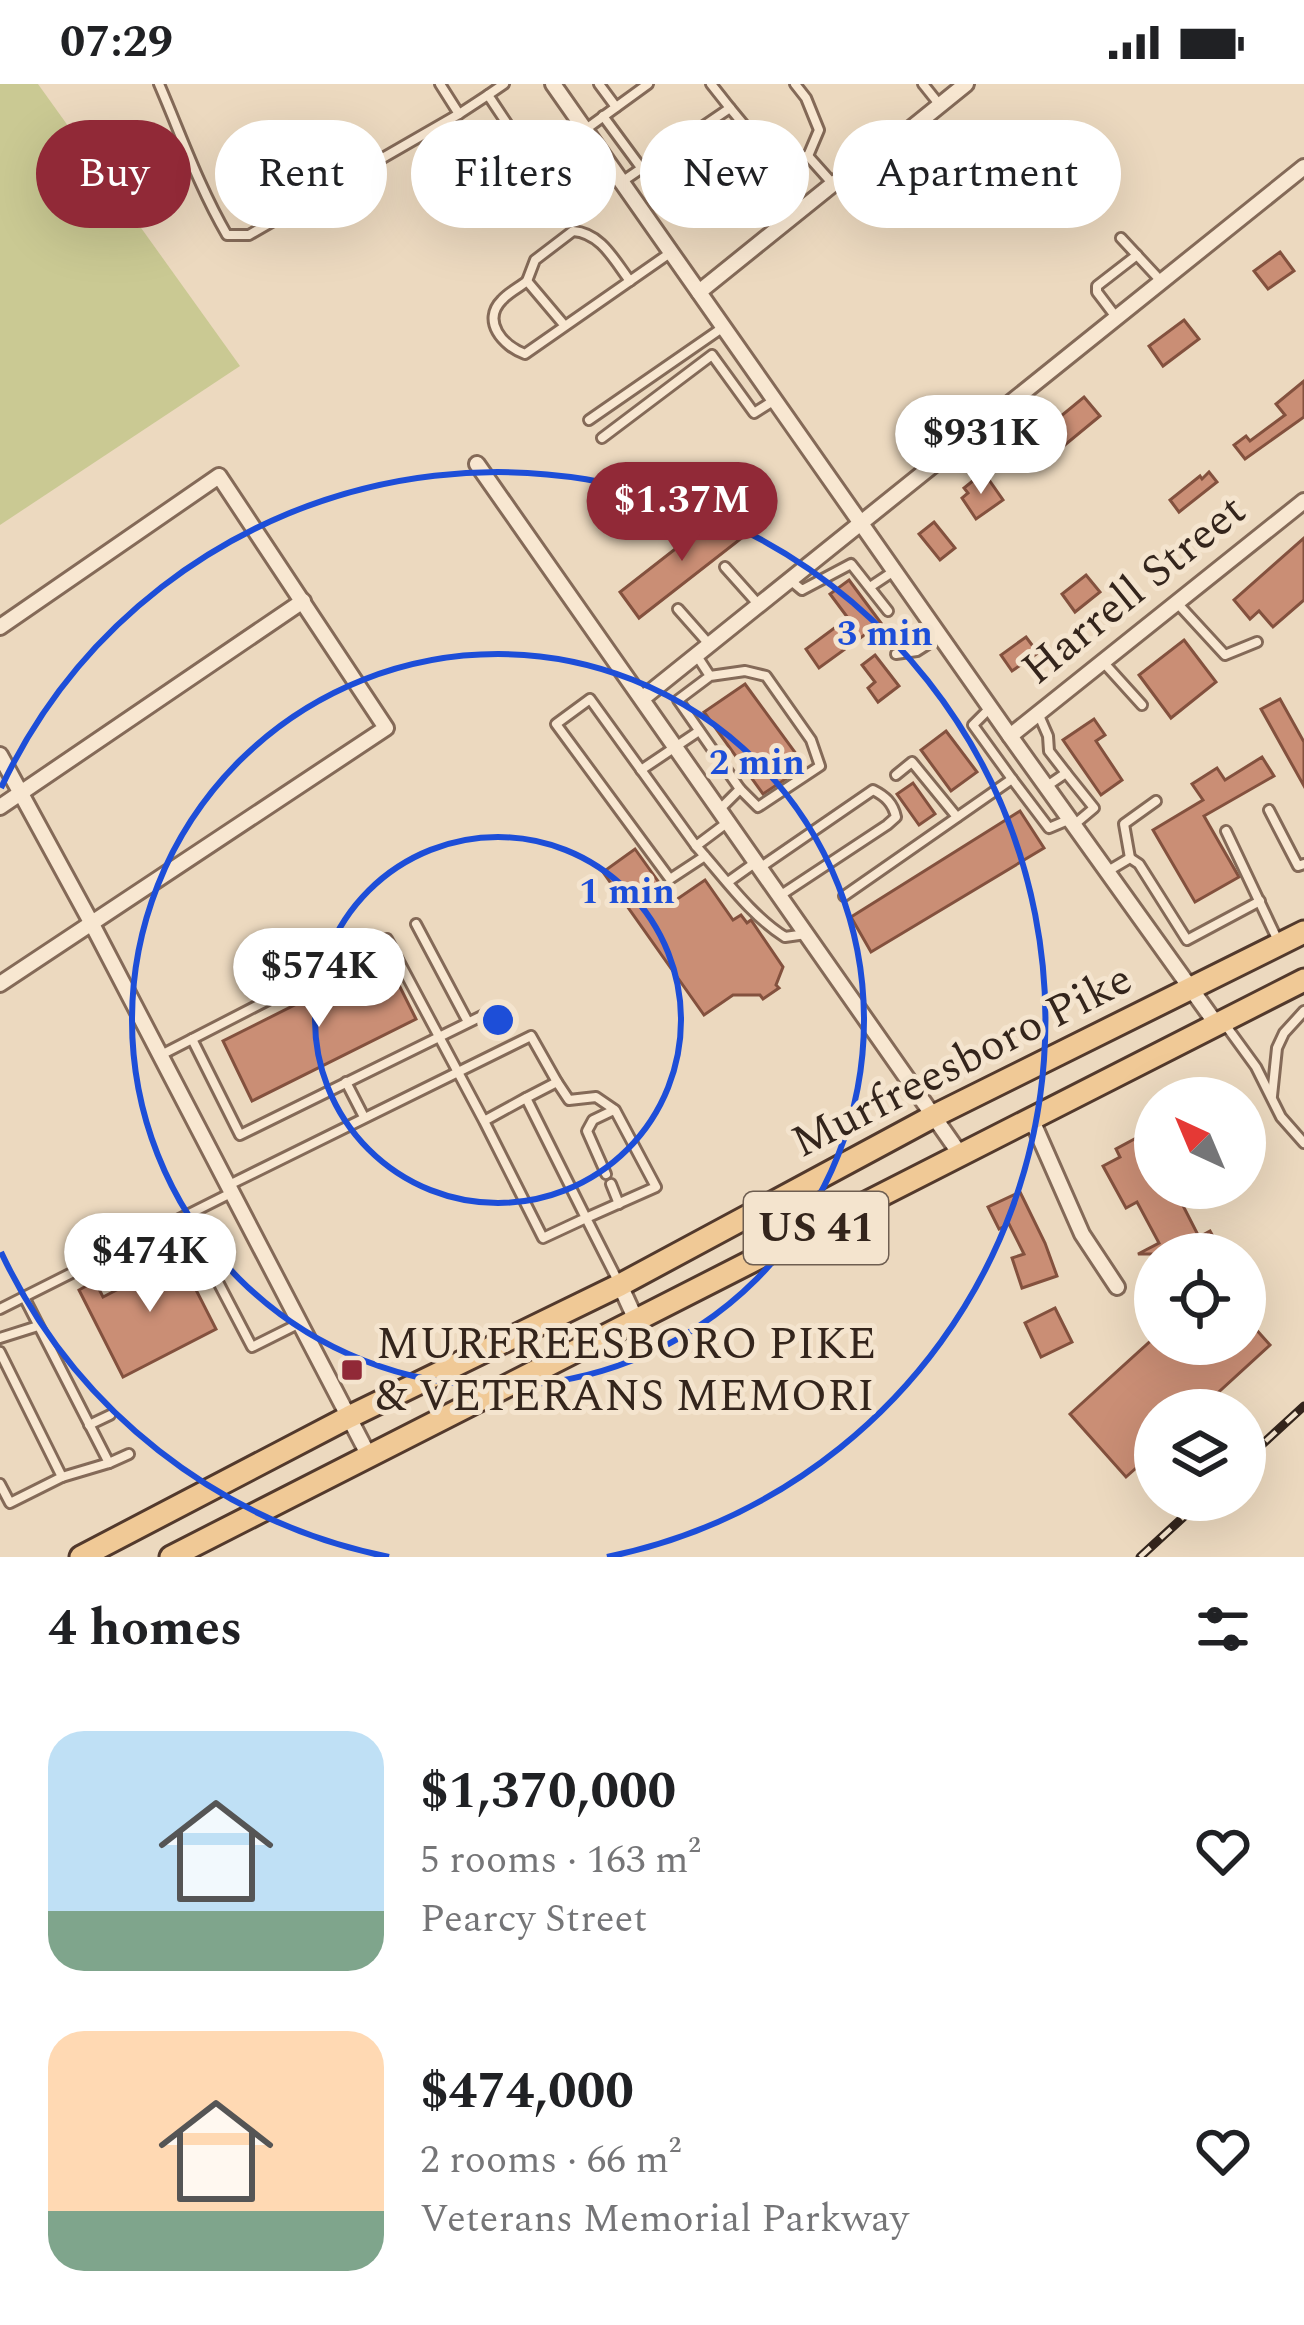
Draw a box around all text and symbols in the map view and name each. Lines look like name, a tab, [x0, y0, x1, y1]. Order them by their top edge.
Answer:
text: 07:29	[60, 8, 173, 77]
chip: Buy	[36, 120, 191, 228]
chip: Rent	[215, 120, 387, 228]
chip: Filters	[411, 120, 616, 228]
chip: New	[640, 120, 809, 228]
chip: Apartment	[833, 120, 1121, 228]
pin: $931K	[897, 395, 1065, 497]
text: $931K	[922, 404, 1040, 463]
pin: $1.37M	[584, 462, 780, 564]
text: $1.37M	[614, 471, 750, 530]
street label: Harrell Street	[1007, 478, 1261, 702]
text: 3 min	[837, 607, 933, 662]
text: 2 min	[709, 736, 805, 791]
text: 1 min	[579, 865, 675, 920]
pin: $574K	[235, 928, 403, 1030]
text: $574K	[260, 937, 378, 996]
street label: Murfreesboro Pike	[780, 945, 1144, 1177]
centre of rings	[477, 999, 519, 1041]
north arrow	[1134, 1077, 1266, 1209]
map controls	[1134, 1077, 1266, 1521]
road number: US 41	[744, 1192, 888, 1264]
pin: $474K	[66, 1213, 234, 1315]
text: $474K	[91, 1222, 209, 1281]
button: locate	[1134, 1233, 1266, 1365]
place label: MURFREESBORO PIKE & VETERANS MEMORI	[376, 1310, 876, 1431]
marker: MURFREESBORO PIKE & VETERANS MEMORI	[339, 1357, 365, 1383]
button: layers	[1134, 1389, 1266, 1521]
text: 4 homes	[48, 1590, 242, 1668]
icon: filters	[1190, 1596, 1256, 1662]
text: $1,370,000	[420, 1753, 676, 1831]
icon: home	[144, 1779, 288, 1923]
icon: heart	[1190, 1818, 1256, 1884]
text: 5 rooms · 163 m²	[420, 1831, 701, 1890]
text: Pearcy Street	[420, 1890, 647, 1949]
text: $474,000	[420, 2053, 634, 2131]
icon: home	[144, 2079, 288, 2223]
icon: heart	[1190, 2118, 1256, 2184]
text: 2 rooms · 66 m²	[420, 2131, 681, 2190]
text: Veterans Memorial Parkway	[420, 2190, 909, 2249]

